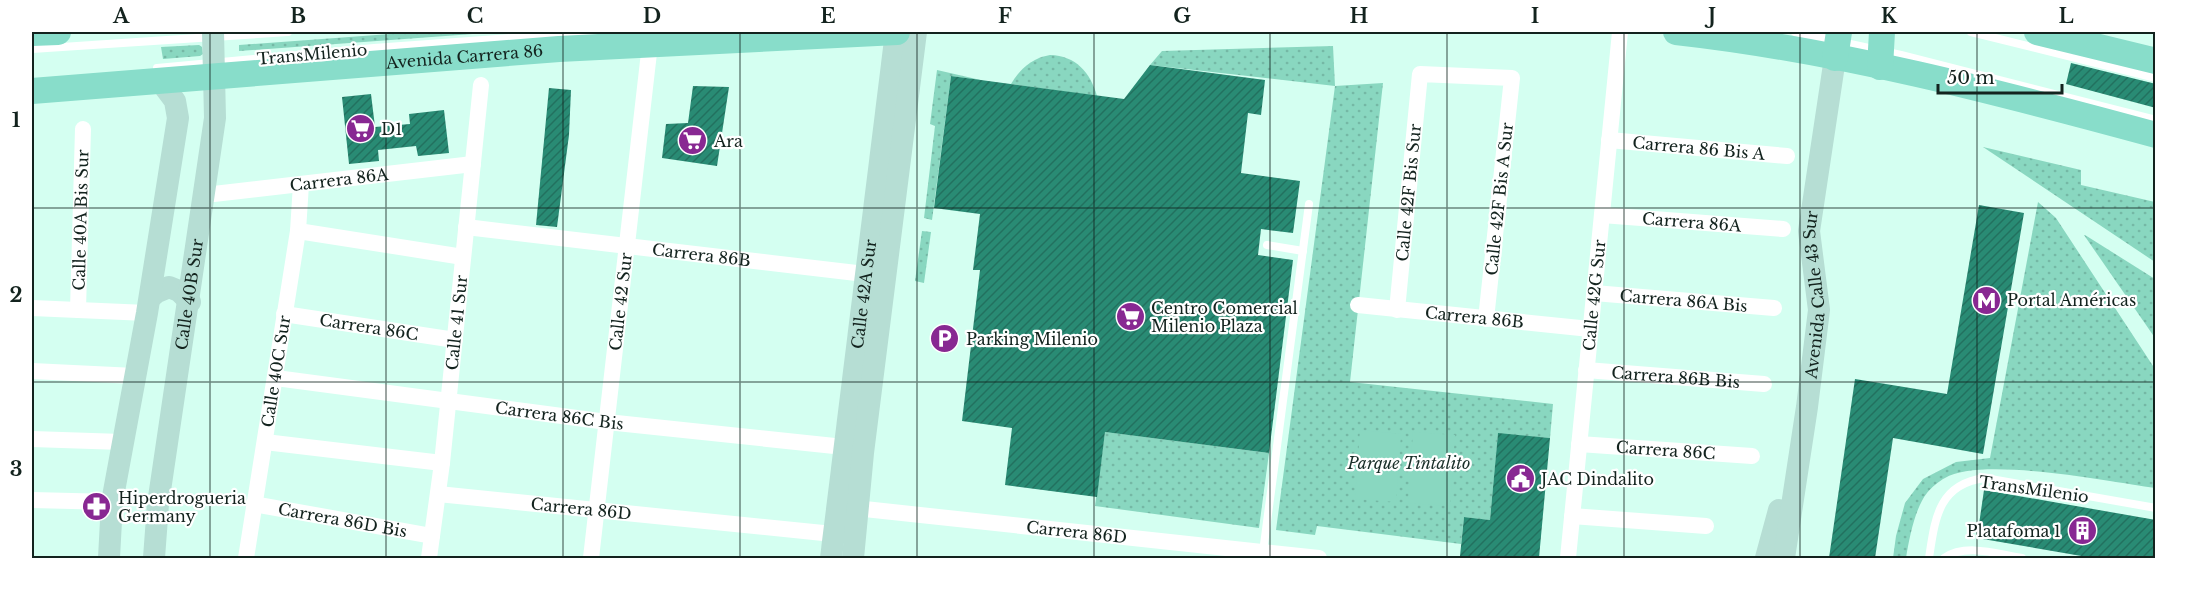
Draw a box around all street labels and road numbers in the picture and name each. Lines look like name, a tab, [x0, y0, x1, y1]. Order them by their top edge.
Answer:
street label: TransMilenio	[256, 39, 368, 69]
street label: Avenida Carrera 86	[384, 40, 544, 73]
street label: Calle 42F Bis A Sur	[1481, 121, 1517, 277]
street label: Calle 42F Bis Sur	[1392, 122, 1425, 262]
street label: Carrera 86 Bis A	[1632, 132, 1766, 164]
street label: Calle 40A Bis Sur	[69, 149, 92, 291]
street label: Carrera 86A	[289, 164, 390, 195]
street label: Carrera 86A	[1641, 208, 1743, 236]
street label: Avenida Calle 43 Sur	[1799, 209, 1829, 381]
street label: Calle 40B Sur	[171, 237, 207, 351]
street label: Calle 42A Sur	[847, 238, 880, 350]
street label: Calle 42G Sur	[1579, 238, 1609, 352]
street label: Carrera 86B	[651, 239, 752, 270]
street label: Calle 42 Sur	[605, 251, 636, 352]
street label: Calle 41 Sur	[442, 274, 471, 371]
street label: Carrera 86A Bis	[1619, 285, 1748, 316]
street label: Carrera 86B	[1424, 302, 1525, 332]
street label: Carrera 86C	[318, 310, 420, 344]
street label: Calle 40C Sur	[257, 314, 294, 429]
street label: Carrera 86B Bis	[1611, 362, 1741, 392]
street label: Carrera 86C Bis	[494, 397, 625, 434]
street label: Carrera 86C	[1615, 437, 1716, 463]
street label: TransMilenio	[1978, 471, 2090, 507]
street label: Carrera 86D	[530, 493, 633, 524]
street label: Carrera 86D Bis	[276, 499, 409, 541]
street label: Carrera 86D	[1025, 517, 1128, 547]

